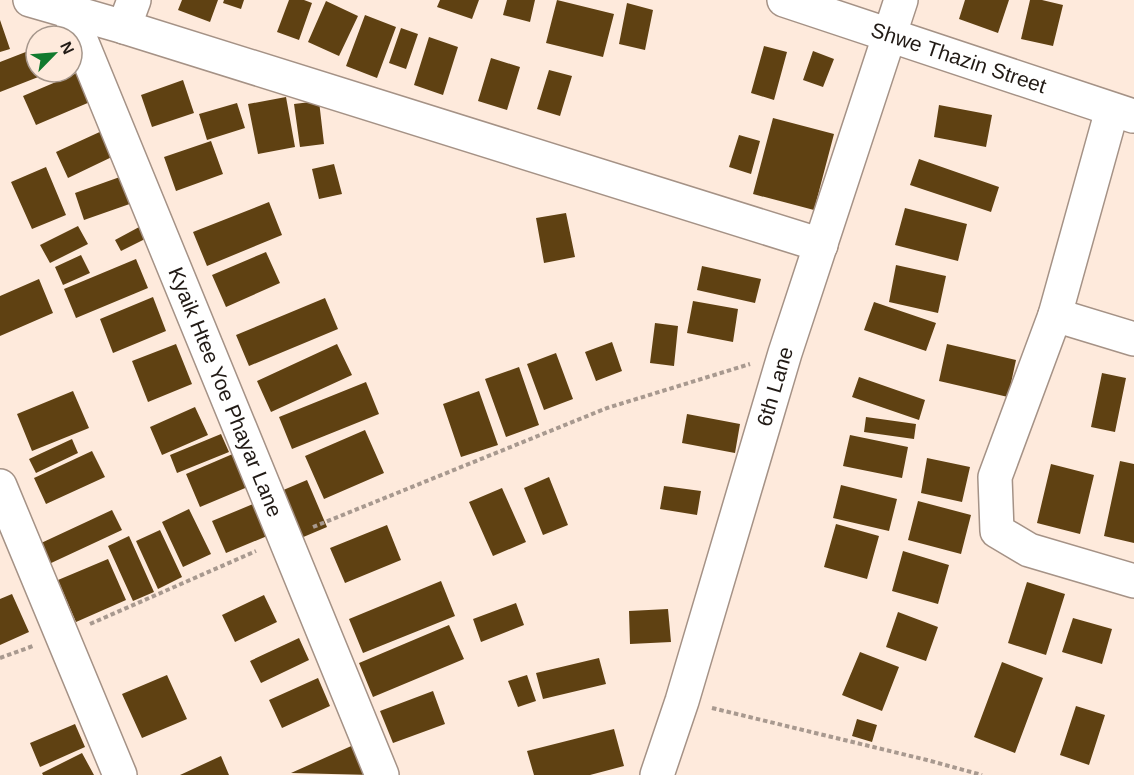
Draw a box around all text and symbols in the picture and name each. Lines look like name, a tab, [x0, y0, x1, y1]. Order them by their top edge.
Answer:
street label: Shwe Thazin Street	[868, 18, 1049, 97]
north arrow	[24, 24, 84, 84]
text: N	[57, 39, 77, 57]
street label: Kyaik Htee Yoe Phayar Lane	[164, 264, 287, 520]
street label: 6th Lane	[752, 344, 797, 429]

